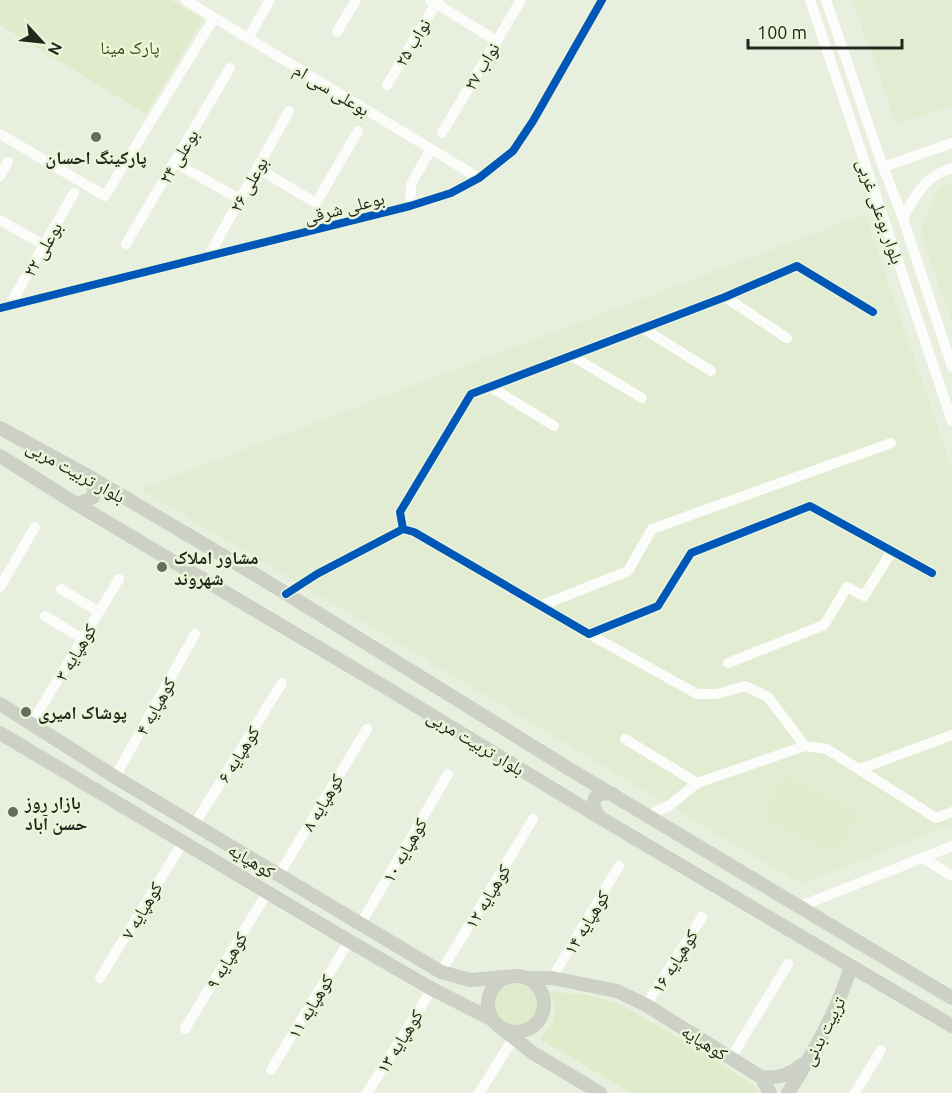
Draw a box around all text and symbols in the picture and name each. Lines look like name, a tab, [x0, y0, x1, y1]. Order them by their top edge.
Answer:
north arrow	[12, 12, 72, 72]
scale bar	[748, 12, 902, 50]
street label: نواب ۲۵	[390, 15, 435, 70]
text: 100 m	[757, 22, 807, 42]
park label: پارک مینا	[100, 37, 160, 59]
text: N	[45, 39, 66, 58]
street label: نواب ۲۷	[459, 39, 504, 94]
street label: بوعلی سی ام	[289, 59, 374, 122]
street label: بوعلی ۲۴	[154, 125, 204, 188]
marker: پارکینگ احسان	[89, 130, 103, 144]
place label: پارکینگ احسان	[45, 147, 147, 169]
street label: بوعلی ۲۶	[225, 153, 273, 216]
street label: بلوار بوعلی غربی	[852, 156, 908, 267]
street label: بوعلی شرقی	[302, 187, 387, 229]
street label: بوعلی ۲۲	[18, 218, 67, 281]
street label: بلوار تربیت مربی	[22, 436, 129, 508]
place label: مشاور املاک شهروند	[174, 547, 259, 589]
marker: مشاور املاک شهروند	[155, 560, 169, 574]
street label: کوهپایه ۳	[50, 620, 102, 685]
street label: کوهپایه ۴	[131, 673, 181, 739]
place label: پوشاک امیری	[38, 702, 127, 724]
marker: پوشاک امیری	[19, 705, 33, 719]
street label: بلوار تربیت مربی	[423, 705, 528, 781]
street label: کوهپایه ۶	[213, 722, 265, 787]
street label: کوهپایه ۸	[297, 770, 349, 835]
place label: بازار روز حسن آباد	[24, 792, 88, 835]
marker: بازار روز حسن آباد	[6, 805, 20, 819]
street label: کوهپایه ۱۰	[378, 814, 432, 887]
street label: کوهپایه	[224, 838, 279, 884]
street label: کوهپایه ۱۲	[460, 860, 516, 933]
street label: کوهپایه ۷	[116, 878, 168, 943]
street label: کوهپایه ۱۴	[559, 886, 615, 959]
street label: کوهپایه ۱۶	[647, 925, 703, 997]
street label: کوهپایه ۹	[201, 928, 253, 993]
street label: کوهپایه ۱۱	[283, 970, 339, 1043]
street label: تربیت بدنی	[797, 993, 851, 1070]
street label: کوهپایه ۱۳	[372, 1005, 428, 1077]
street label: کوهپایه	[677, 1020, 732, 1066]

